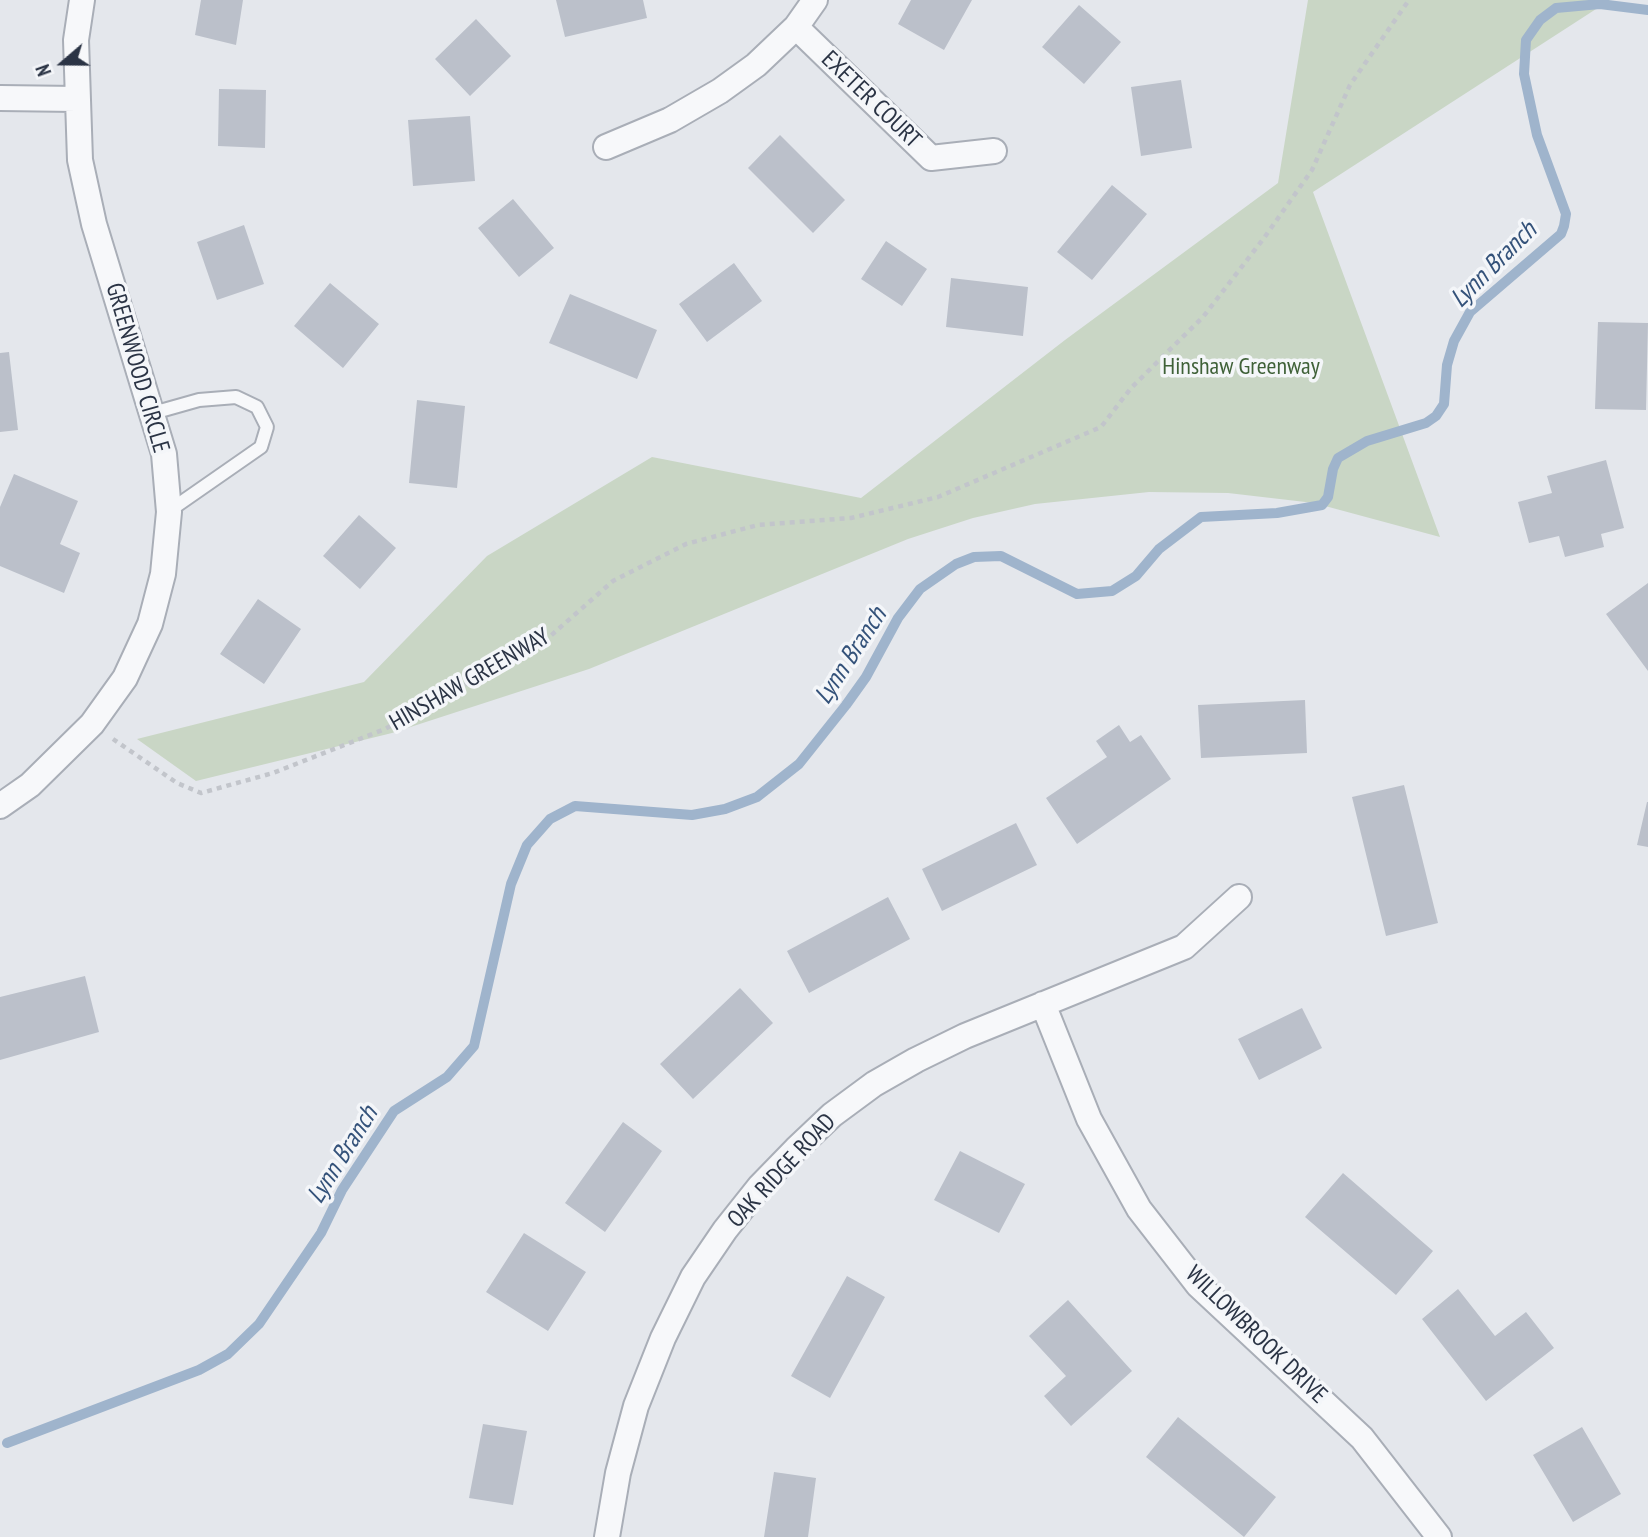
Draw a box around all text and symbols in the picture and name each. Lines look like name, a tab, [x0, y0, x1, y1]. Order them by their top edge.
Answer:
north arrow	[28, 28, 98, 98]
street label: EXETER COURT	[815, 45, 927, 155]
text: N	[30, 61, 56, 79]
water label: Lynn Branch	[1445, 216, 1543, 314]
street label: GREENWOOD CIRCLE	[99, 280, 175, 456]
park label: Hinshaw Greenway	[1162, 353, 1320, 381]
water label: Lynn Branch	[808, 602, 894, 710]
street label: HINSHAW GREENWAY	[385, 623, 555, 737]
water label: Lynn Branch	[301, 1101, 385, 1209]
street label: OAK RIDGE ROAD	[722, 1108, 842, 1234]
street label: WILLOWBROOK DRIVE	[1179, 1260, 1333, 1410]

